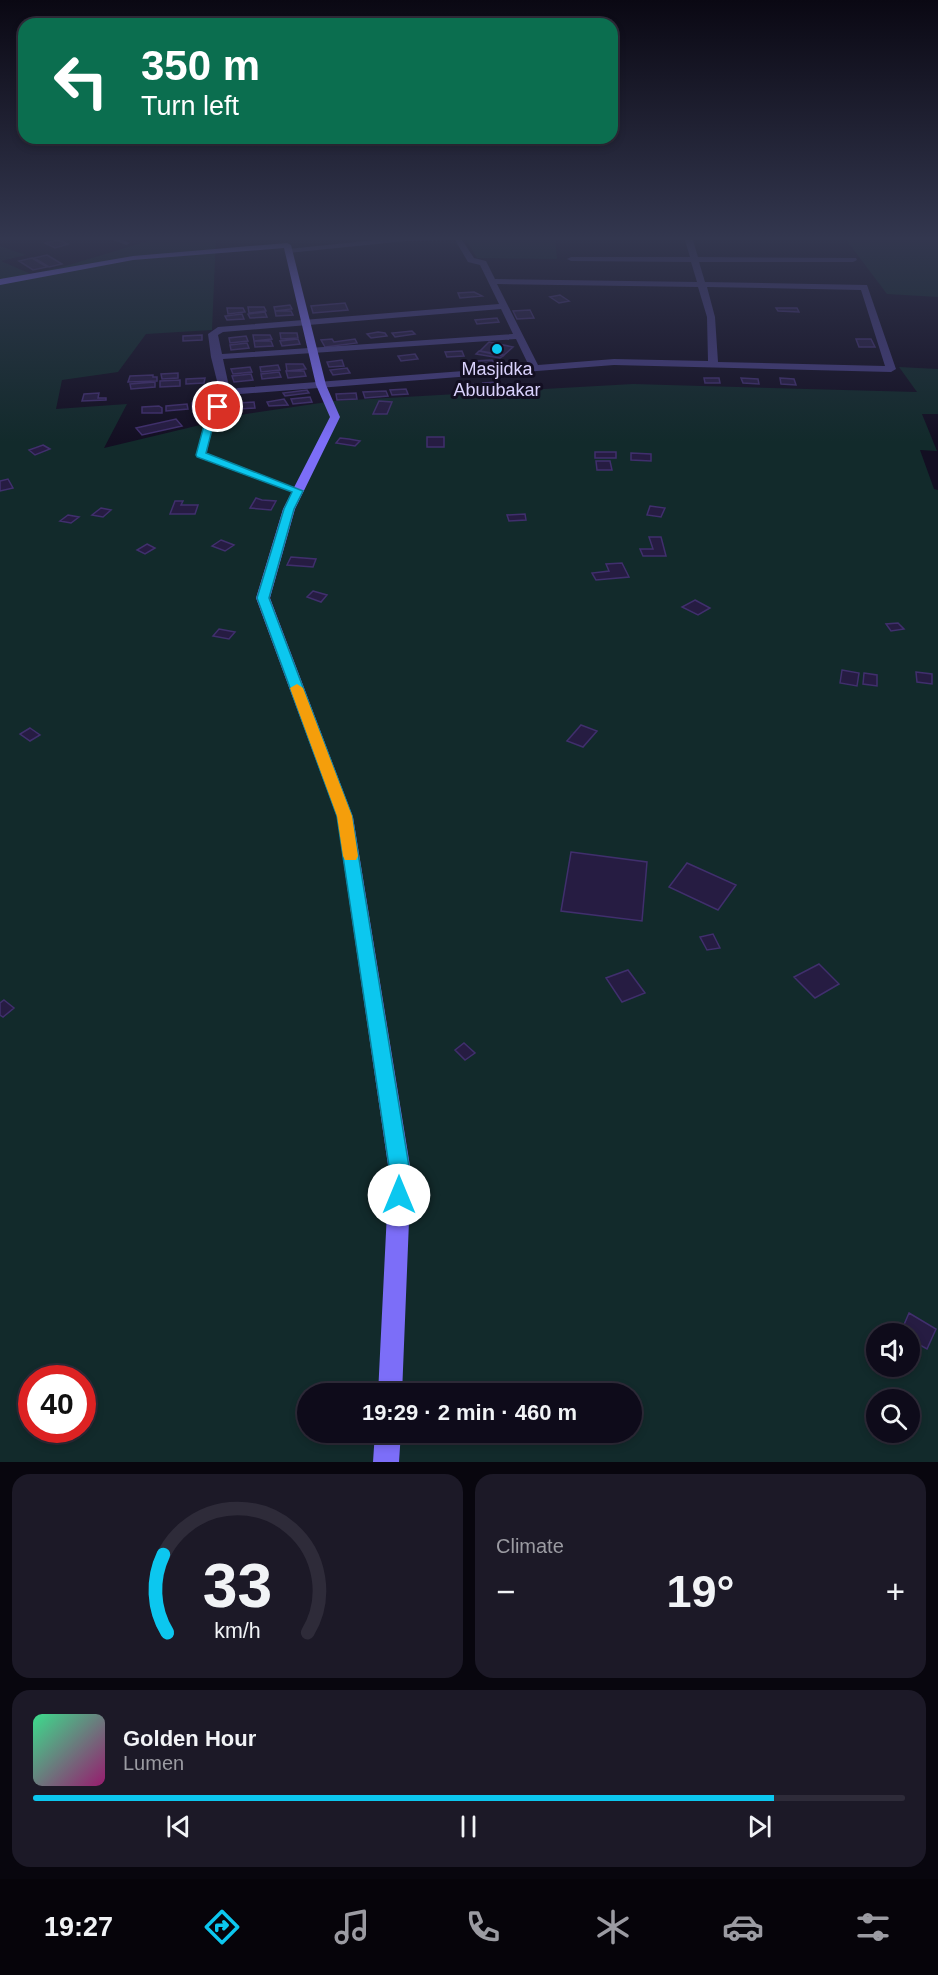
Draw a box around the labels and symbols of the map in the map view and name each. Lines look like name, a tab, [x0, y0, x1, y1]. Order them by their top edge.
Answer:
marker: Masjidka Abuubakar	[490, 342, 504, 356]
place label: Masjidka Abuubakar	[453, 359, 541, 400]
pin	[192, 381, 243, 432]
position arrow	[367, 1163, 431, 1227]
speed limit sign: 40	[18, 1365, 96, 1443]

